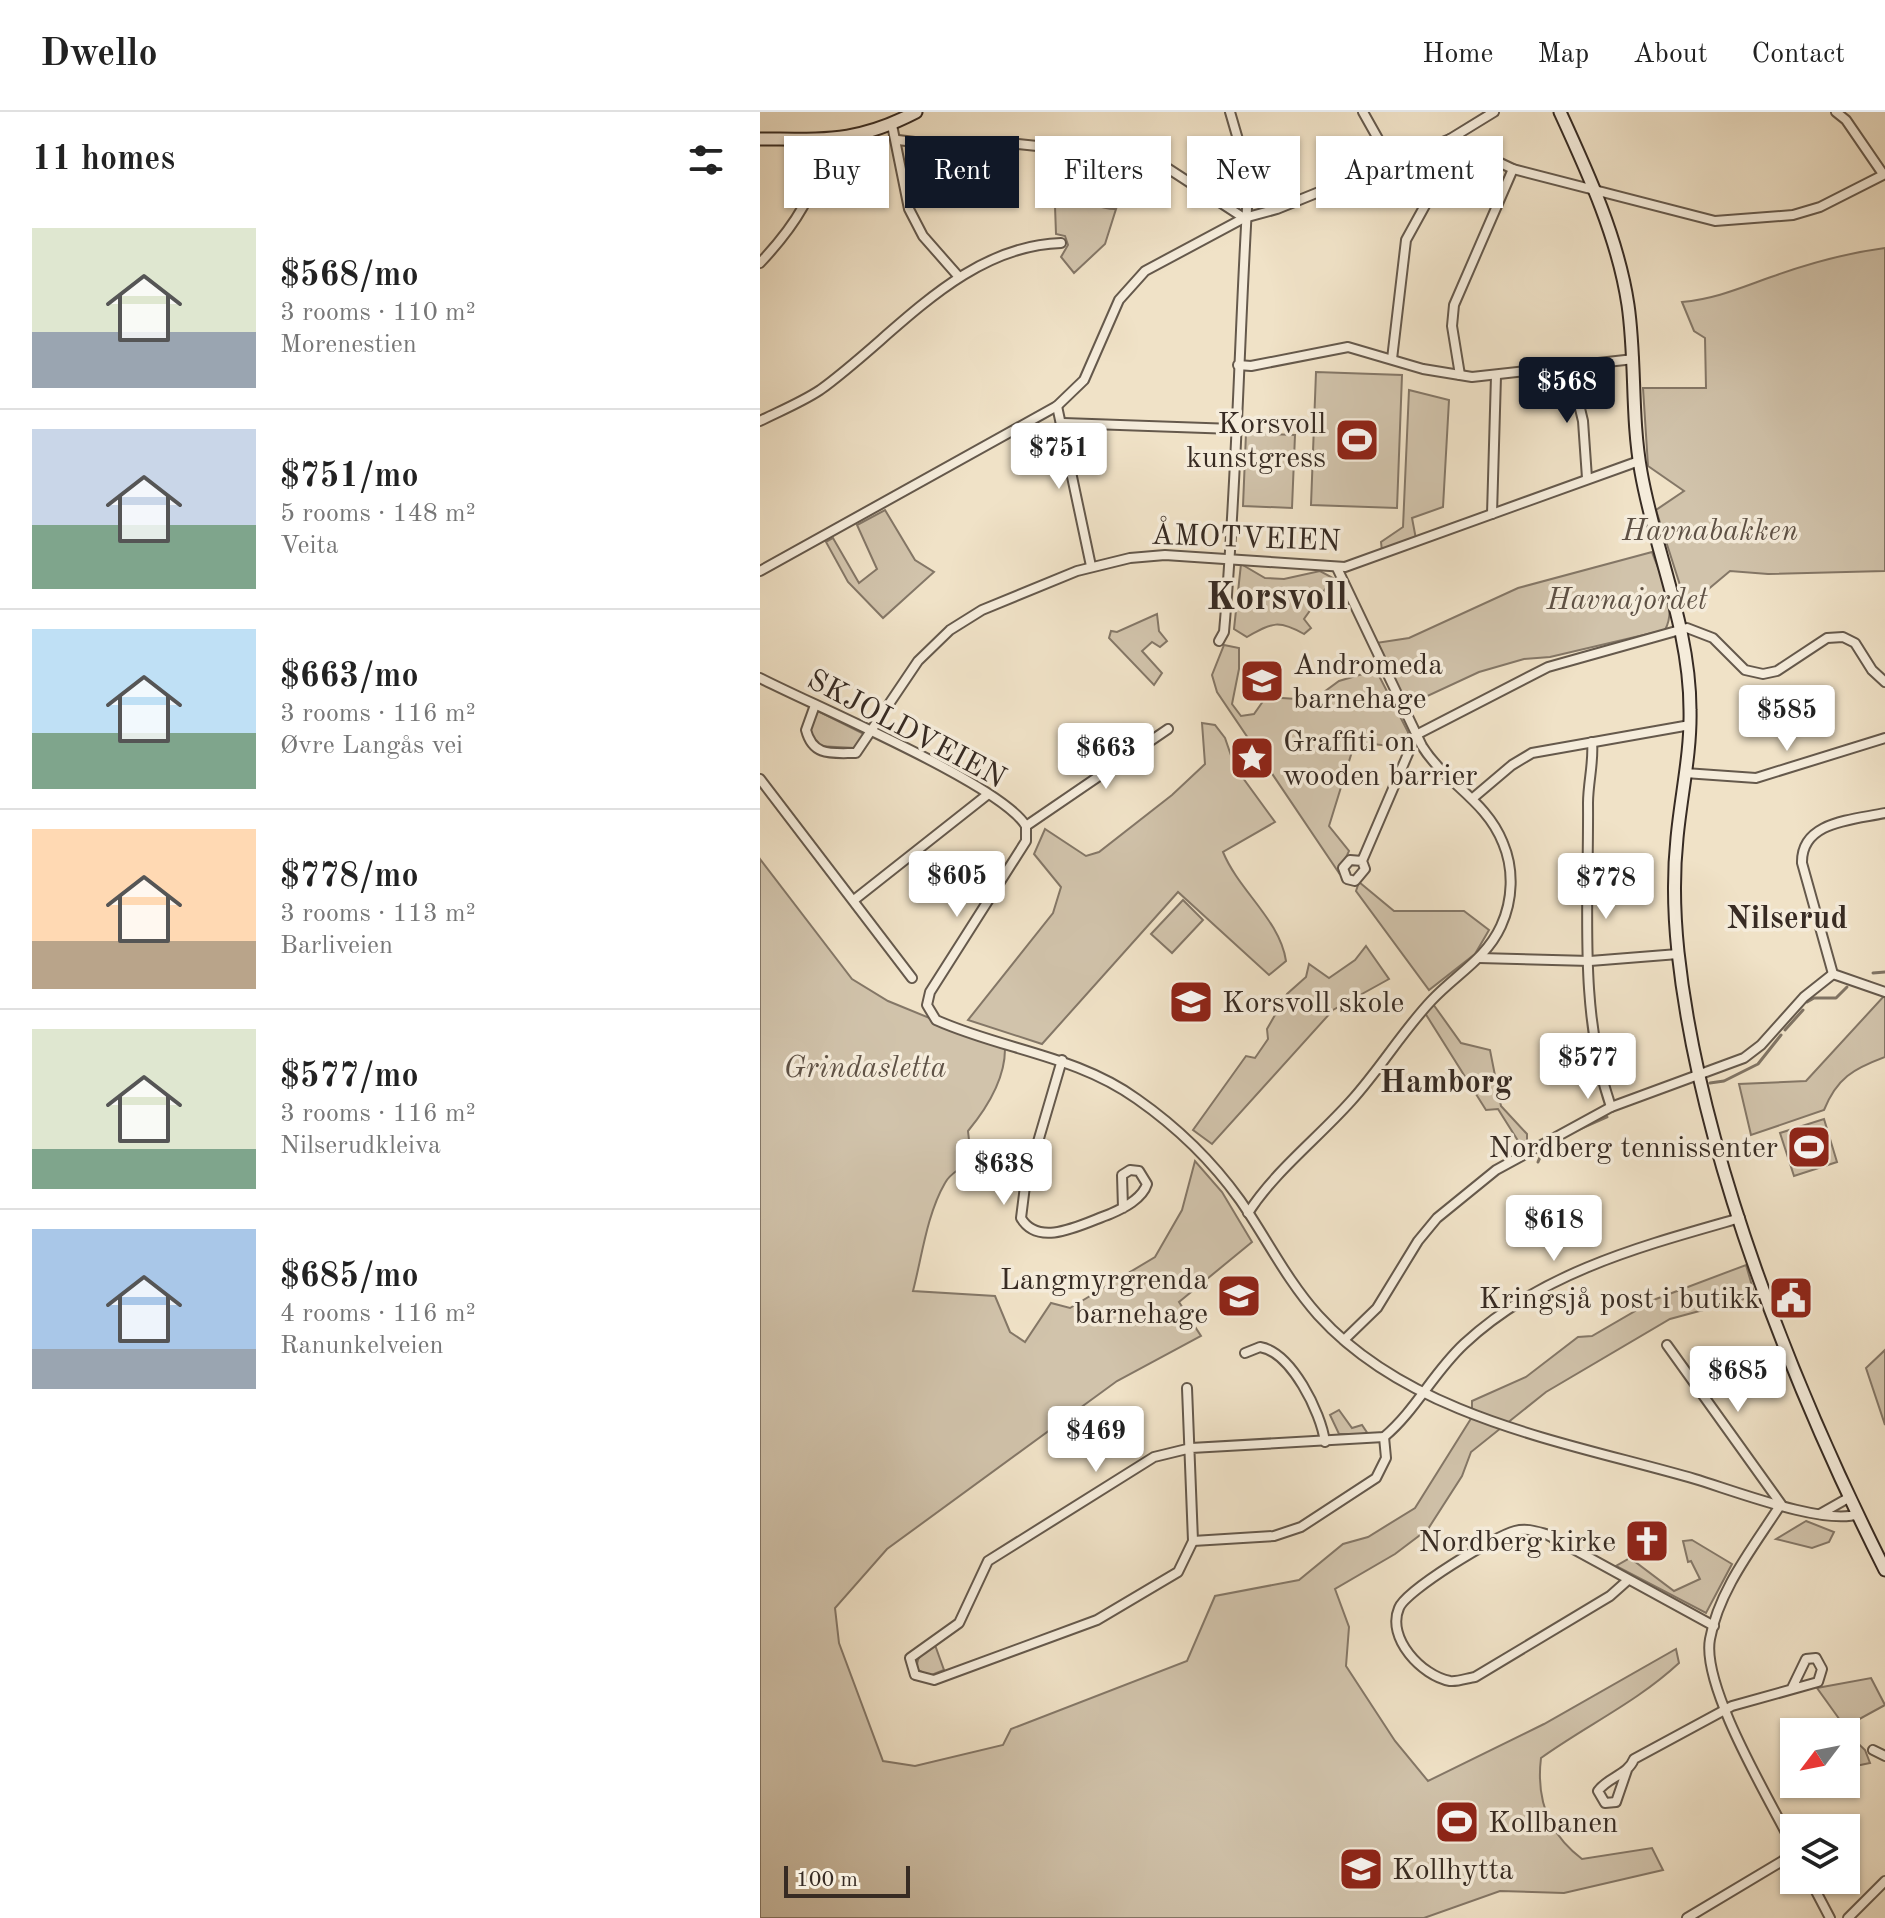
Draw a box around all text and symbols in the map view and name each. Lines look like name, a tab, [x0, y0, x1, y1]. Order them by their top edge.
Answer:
text: Dwello	[40, 36, 158, 74]
text: Home	[1422, 41, 1493, 69]
text: Map	[1537, 41, 1589, 69]
text: About	[1633, 41, 1708, 69]
text: Contact	[1752, 41, 1845, 69]
chip: Buy	[784, 136, 889, 208]
chip: Rent	[905, 136, 1019, 208]
chip: Filters	[1035, 136, 1171, 208]
chip: New	[1187, 136, 1300, 208]
chip: Apartment	[1316, 136, 1503, 208]
icon: filters	[684, 138, 728, 182]
text: 11 homes	[32, 143, 175, 177]
text: $568/mo	[280, 259, 419, 293]
icon: home	[96, 260, 192, 356]
text: 3 rooms · 110 m²	[280, 300, 476, 326]
text: Morenestien	[280, 332, 417, 358]
pin: $568	[1520, 357, 1614, 425]
text: $568	[1537, 370, 1597, 396]
place label: Korsvoll kunstgress	[1186, 410, 1326, 474]
sports icon: Korsvoll kunstgress	[1333, 416, 1381, 464]
pin: $751	[1012, 423, 1106, 491]
text: $751	[1029, 436, 1089, 462]
text: $751/mo	[280, 460, 419, 494]
icon: home	[96, 461, 192, 557]
text: 5 rooms · 148 m²	[280, 501, 476, 527]
street label: ÅMOTVEIEN	[1150, 516, 1342, 557]
park label: Havnabakken	[1621, 517, 1798, 547]
text: Veita	[280, 533, 339, 559]
district label: Korsvoll	[1206, 580, 1348, 618]
park label: Havnajordet	[1545, 586, 1708, 616]
place label: Andromeda barnehage	[1293, 651, 1443, 715]
school or university icon: Andromeda barnehage	[1238, 657, 1286, 705]
text: $663/mo	[280, 660, 419, 694]
icon: home	[96, 661, 192, 757]
street label: SKJOLDVEIEN	[802, 665, 1010, 795]
pin: $585	[1740, 685, 1834, 753]
text: $585	[1757, 698, 1817, 724]
text: 3 rooms · 116 m²	[280, 701, 476, 727]
pin: $663	[1059, 723, 1153, 791]
place label: Graffiti on wooden barrier	[1283, 728, 1478, 792]
text: Øvre Langås vei	[280, 733, 463, 759]
place icon: Graffiti on wooden barrier	[1228, 734, 1276, 782]
text: $663	[1076, 736, 1136, 762]
pin: $605	[910, 851, 1004, 919]
pin: $778	[1559, 853, 1653, 921]
text: $778/mo	[280, 860, 419, 894]
icon: home	[96, 861, 192, 957]
text: $605	[927, 864, 987, 890]
text: $778	[1576, 866, 1636, 892]
text: 3 rooms · 113 m²	[280, 901, 476, 927]
district label: Nilserud	[1726, 904, 1848, 936]
text: Barliveien	[280, 933, 393, 959]
school or university icon: Korsvoll skole	[1167, 978, 1215, 1026]
place label: Korsvoll skole	[1222, 989, 1404, 1019]
pin: $577	[1541, 1033, 1635, 1101]
text: $577	[1558, 1046, 1618, 1072]
park label: Grindasletta	[783, 1054, 947, 1084]
text: $577/mo	[280, 1060, 419, 1094]
icon: home	[96, 1061, 192, 1157]
district label: Hamborg	[1380, 1068, 1513, 1100]
text: 3 rooms · 116 m²	[280, 1101, 476, 1127]
sports icon: Nordberg tennissenter	[1785, 1123, 1833, 1171]
text: Nilserudkleiva	[280, 1133, 441, 1159]
place label: Nordberg tennissenter	[1489, 1134, 1778, 1164]
pin: $638	[957, 1139, 1051, 1207]
text: $638	[974, 1152, 1034, 1178]
pin: $618	[1507, 1195, 1601, 1263]
text: $618	[1524, 1208, 1584, 1234]
text: $685/mo	[280, 1260, 419, 1294]
icon: home	[96, 1261, 192, 1357]
place label: Langmyrgrenda barnehage	[1000, 1266, 1208, 1330]
school or university icon: Langmyrgrenda barnehage	[1215, 1272, 1263, 1320]
public building icon: Kringsjå post i butikk	[1767, 1274, 1815, 1322]
place label: Kringsjå post i butikk	[1479, 1285, 1760, 1315]
text: 4 rooms · 116 m²	[280, 1301, 476, 1327]
text: Ranunkelveien	[280, 1333, 443, 1359]
pin: $685	[1691, 1346, 1785, 1414]
text: $685	[1708, 1359, 1768, 1385]
pin: $469	[1049, 1406, 1143, 1474]
text: $469	[1066, 1419, 1126, 1445]
church icon: Nordberg kirke	[1623, 1517, 1671, 1565]
place label: Nordberg kirke	[1419, 1528, 1616, 1558]
north arrow	[1780, 1718, 1860, 1798]
map controls	[1780, 1718, 1860, 1894]
sports icon: Kollbanen	[1433, 1798, 1481, 1846]
place label: Kollbanen	[1488, 1809, 1618, 1839]
button: layers	[1780, 1814, 1860, 1894]
school or university icon: Kollhytta	[1337, 1845, 1385, 1893]
place label: Kollhytta	[1392, 1856, 1514, 1886]
scale bar	[784, 1862, 910, 1898]
text: 100 m	[796, 1869, 858, 1891]

